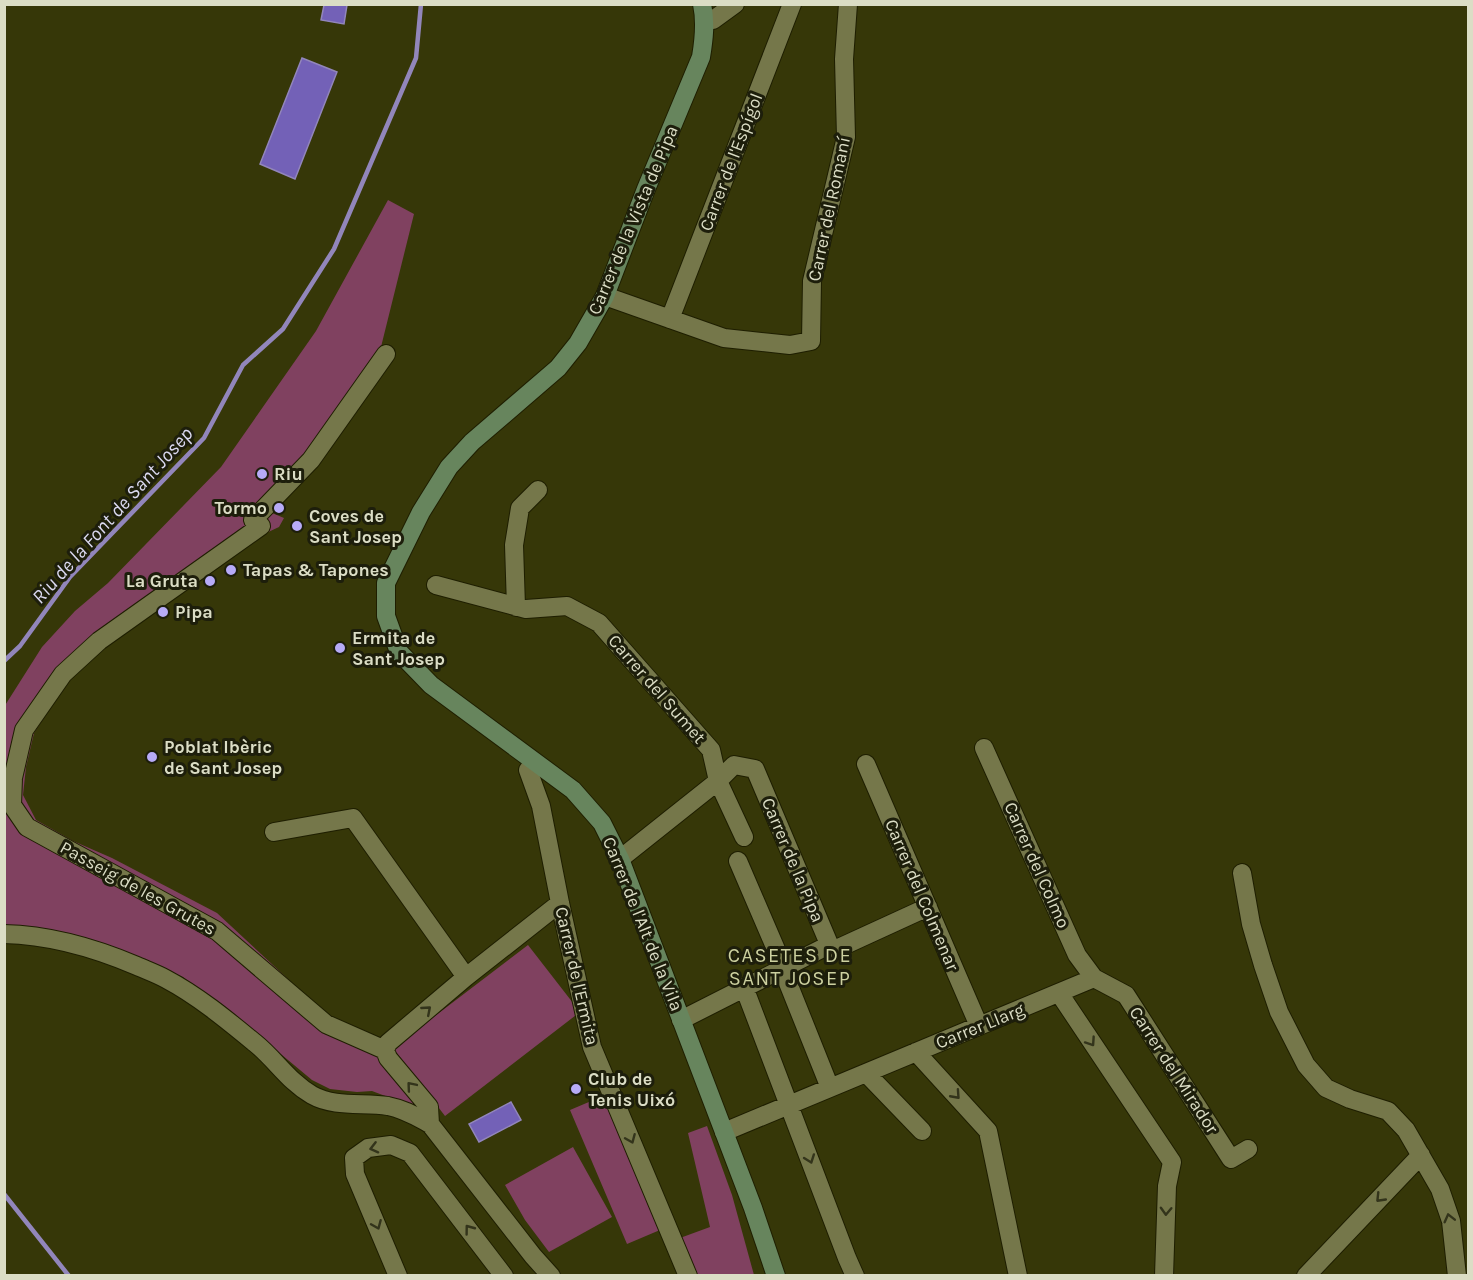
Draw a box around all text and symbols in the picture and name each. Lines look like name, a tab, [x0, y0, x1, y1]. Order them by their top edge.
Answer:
street label: Carrer de l'Espígol	[695, 90, 767, 234]
street label: Carrer de la Vista de Pipa	[583, 122, 683, 318]
street label: Carrer del Romaní	[803, 134, 855, 283]
water label: Riu de la Font de Sant Josep	[27, 422, 198, 608]
place label: Riu	[274, 463, 303, 485]
marker: Riu	[255, 467, 269, 481]
place label: Tormo	[215, 497, 267, 519]
marker: Tormo	[272, 501, 286, 515]
place label: Coves de Sant Josep	[309, 505, 402, 548]
marker: Coves de Sant Josep	[290, 519, 304, 533]
place label: Tapas & Tapones	[243, 559, 389, 581]
marker: Tapas & Tapones	[224, 563, 238, 577]
place label: La Gruta	[126, 570, 198, 592]
marker: La Gruta	[203, 574, 217, 588]
place label: Pipa	[175, 601, 213, 623]
marker: Pipa	[156, 605, 170, 619]
place label: Ermita de Sant Josep	[352, 627, 445, 670]
street label: Carrer del Sumet	[603, 630, 711, 748]
marker: Ermita de Sant Josep	[333, 641, 347, 655]
place label: Poblat Ibèric de Sant Josep	[164, 736, 282, 779]
marker: Poblat Ibèric de Sant Josep	[145, 750, 159, 764]
street label: Carrer de la Pipa	[757, 794, 829, 926]
street label: Carrer del Colmo	[999, 798, 1075, 932]
street label: Carrer del Colmenar	[880, 816, 964, 975]
street label: Carrer de l'Alt de la Vila	[598, 834, 688, 1014]
street label: Passeig de les Grutes	[56, 836, 220, 940]
street label: Carrer de l'Ermita	[550, 905, 604, 1047]
district label: CASETES DE SANT JOSEP	[728, 944, 852, 990]
street label: Carrer Llarg	[932, 998, 1028, 1054]
street label: Carrer del Mirador	[1125, 1002, 1224, 1138]
one-way arrow	[420, 1006, 431, 1017]
one-way arrow	[1084, 1035, 1095, 1046]
place label: Club de Tenis Uixó	[588, 1068, 675, 1111]
one-way arrow	[407, 1082, 418, 1093]
marker: Club de Tenis Uixó	[569, 1082, 583, 1096]
one-way arrow	[948, 1088, 959, 1099]
one-way arrow	[624, 1133, 636, 1144]
one-way arrow	[369, 1141, 379, 1154]
one-way arrow	[802, 1154, 815, 1164]
one-way arrow	[1377, 1190, 1388, 1201]
one-way arrow	[1159, 1207, 1172, 1216]
one-way arrow	[1444, 1213, 1456, 1224]
one-way arrow	[370, 1218, 382, 1229]
one-way arrow	[465, 1225, 476, 1236]

